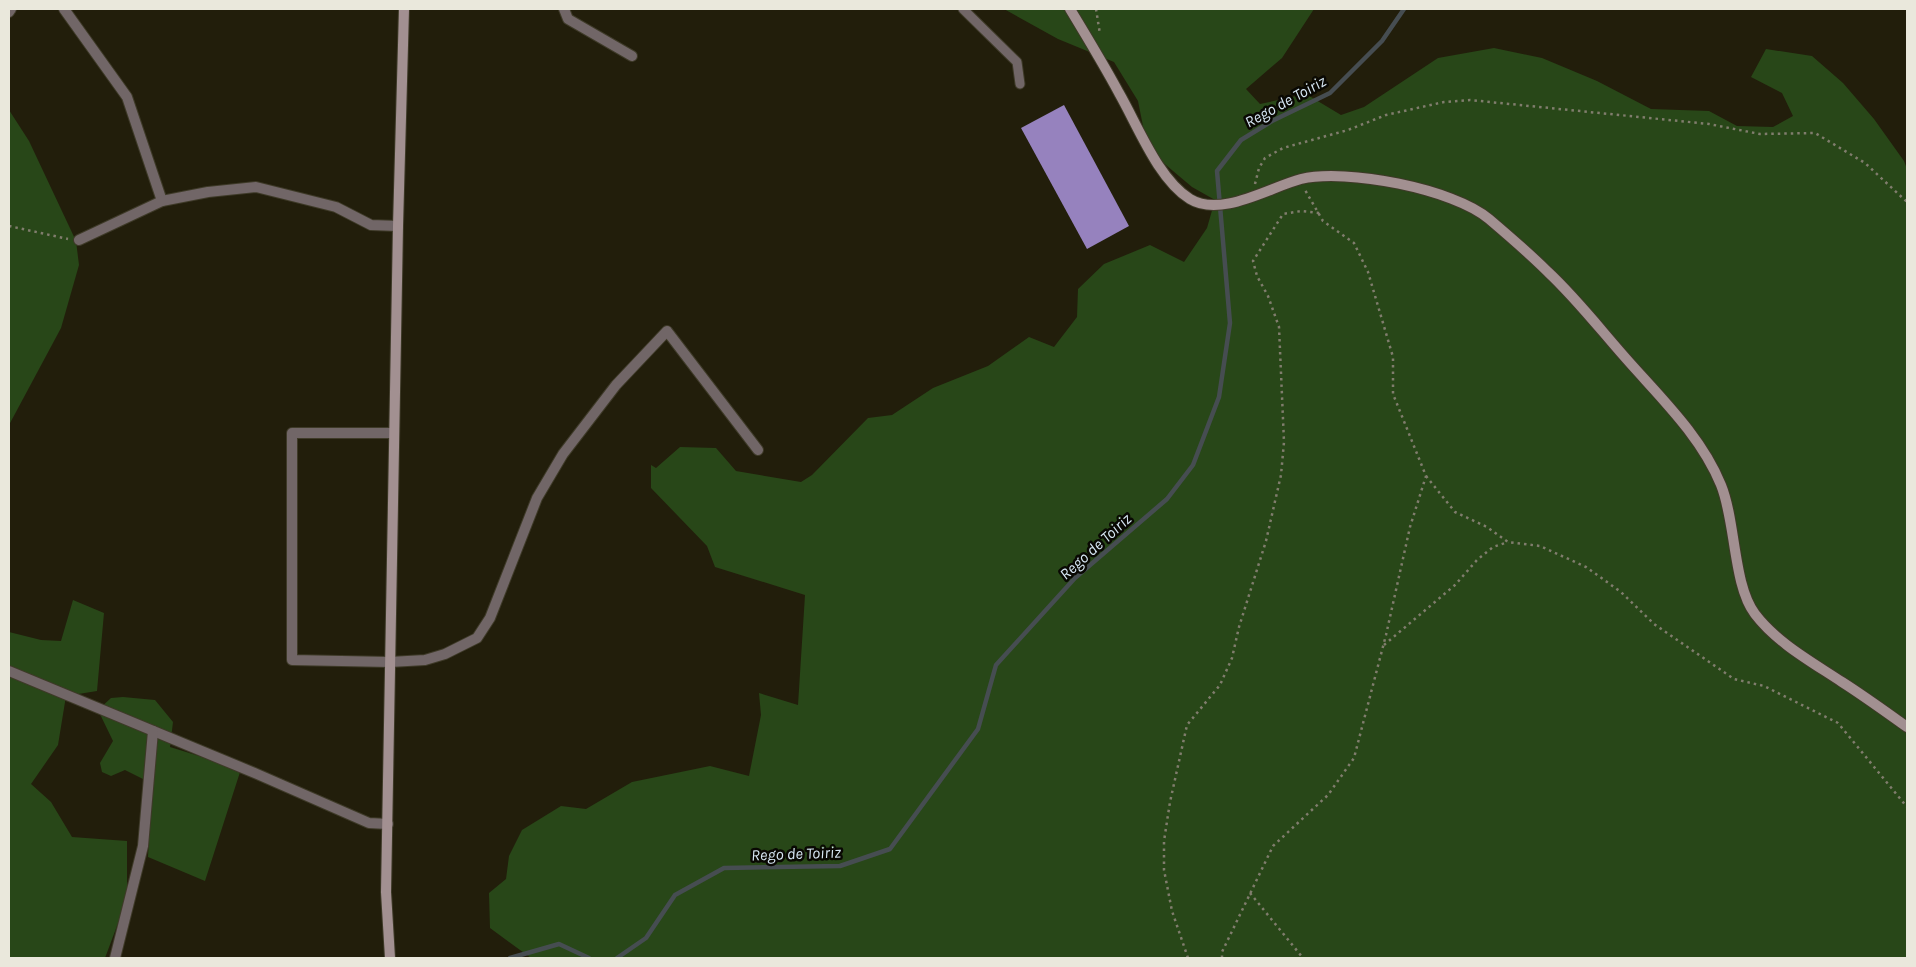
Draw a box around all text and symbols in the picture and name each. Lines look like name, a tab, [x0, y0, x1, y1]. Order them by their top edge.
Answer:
water label: Rego de Toiriz	[1241, 71, 1329, 132]
water label: Rego de Toiriz	[1056, 509, 1135, 584]
water label: Rego de Toiriz	[751, 842, 841, 865]

